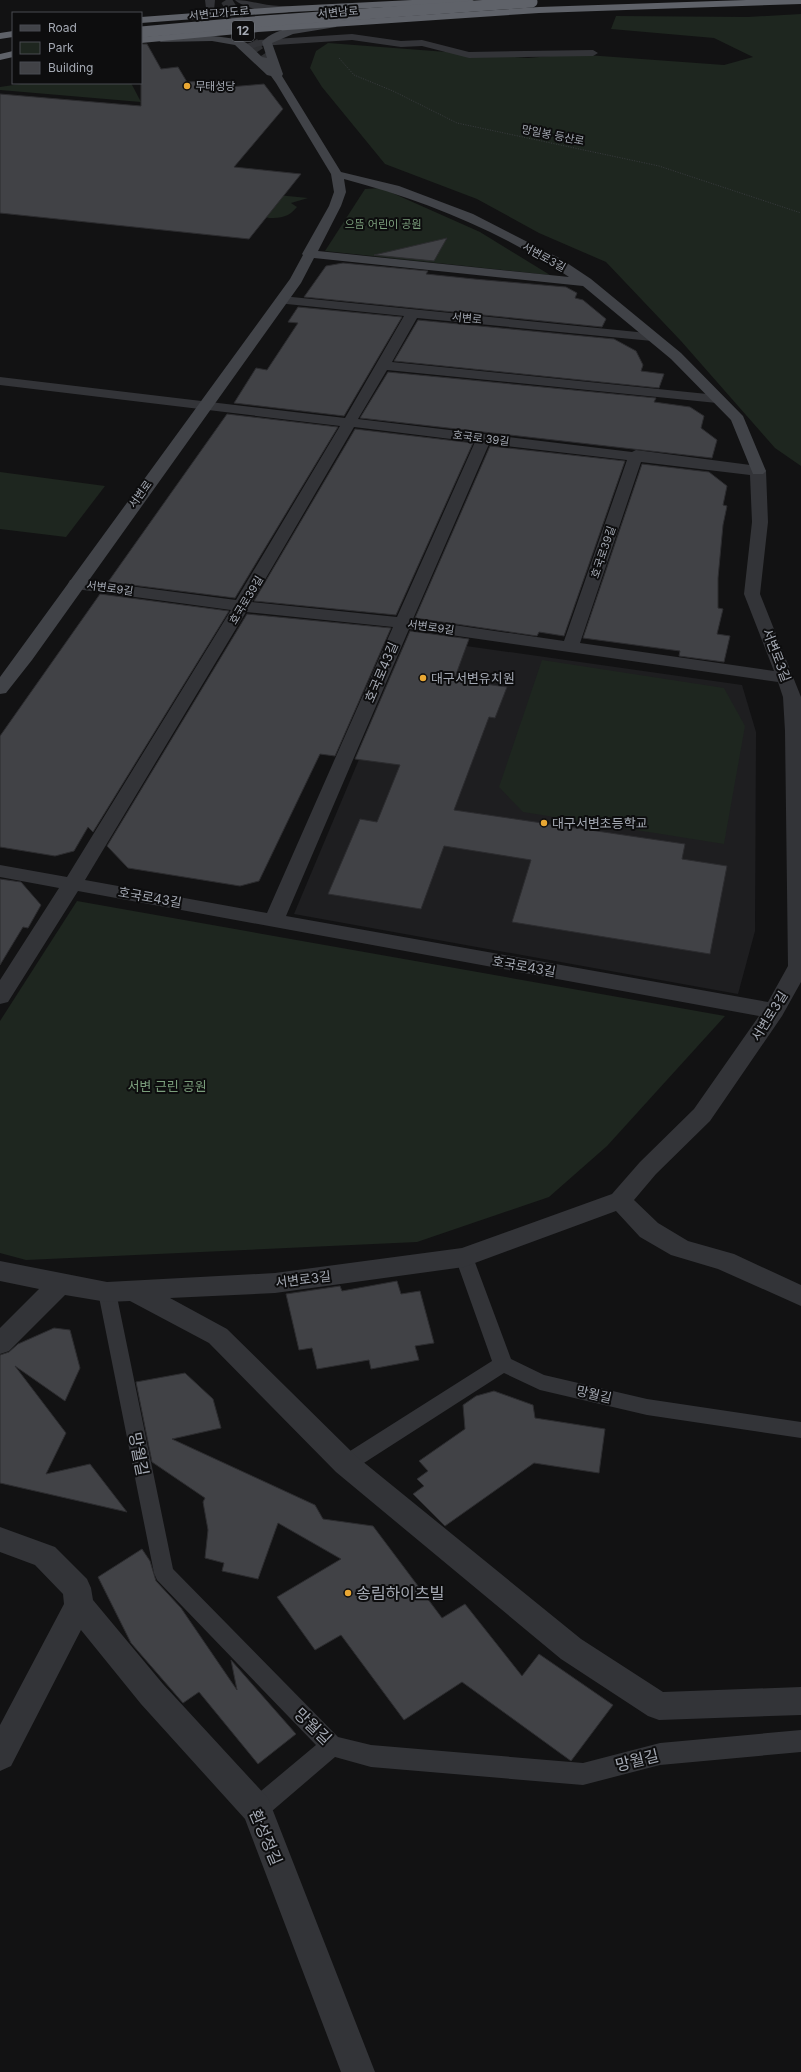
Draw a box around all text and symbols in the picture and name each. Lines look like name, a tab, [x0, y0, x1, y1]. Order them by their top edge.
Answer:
street label: 서변고가도로	[188, 3, 250, 23]
street label: 서변남로	[317, 4, 359, 20]
legend	[12, 12, 142, 84]
text: Road	[48, 20, 77, 35]
road number: 12	[232, 21, 254, 41]
text: Park	[48, 40, 74, 55]
text: Building	[48, 60, 93, 75]
place label: 무태성당	[195, 79, 235, 93]
marker: 무태성당	[182, 81, 192, 91]
street label: 망일봉 등산로	[520, 122, 586, 148]
park label: 으뜸 어린이 공원	[344, 217, 422, 231]
street label: 서변로3길	[520, 239, 568, 275]
street label: 서변로	[451, 309, 483, 327]
street label: 호국로 39길	[452, 428, 510, 448]
street label: 서변로	[125, 478, 155, 510]
street label: 호국로39길	[588, 524, 618, 580]
street label: 호국로39길	[226, 573, 266, 627]
street label: 서변로9길	[86, 578, 134, 598]
street label: 서변로9길	[407, 617, 455, 637]
street label: 서변로3길	[760, 626, 794, 684]
street label: 호국로43길	[361, 639, 401, 705]
place label: 대구서변유치원	[431, 670, 515, 686]
marker: 대구서변유치원	[418, 673, 428, 683]
place label: 대구서변초등학교	[552, 815, 648, 831]
marker: 대구서변초등학교	[539, 818, 549, 828]
street label: 호국로43길	[117, 884, 183, 910]
street label: 호국로43길	[491, 953, 557, 979]
street label: 서변로3길	[747, 988, 791, 1044]
park label: 서변 근린 공원	[127, 1078, 207, 1094]
street label: 서변로3길	[274, 1268, 332, 1290]
street label: 망월길	[575, 1382, 613, 1406]
street label: 망월길	[125, 1430, 153, 1478]
place label: 송림하이츠빌	[356, 1583, 444, 1603]
marker: 송림하이츠빌	[343, 1588, 353, 1598]
street label: 망월길	[290, 1703, 336, 1749]
street label: 망월길	[613, 1745, 661, 1775]
street label: 환성정길	[245, 1806, 287, 1868]

